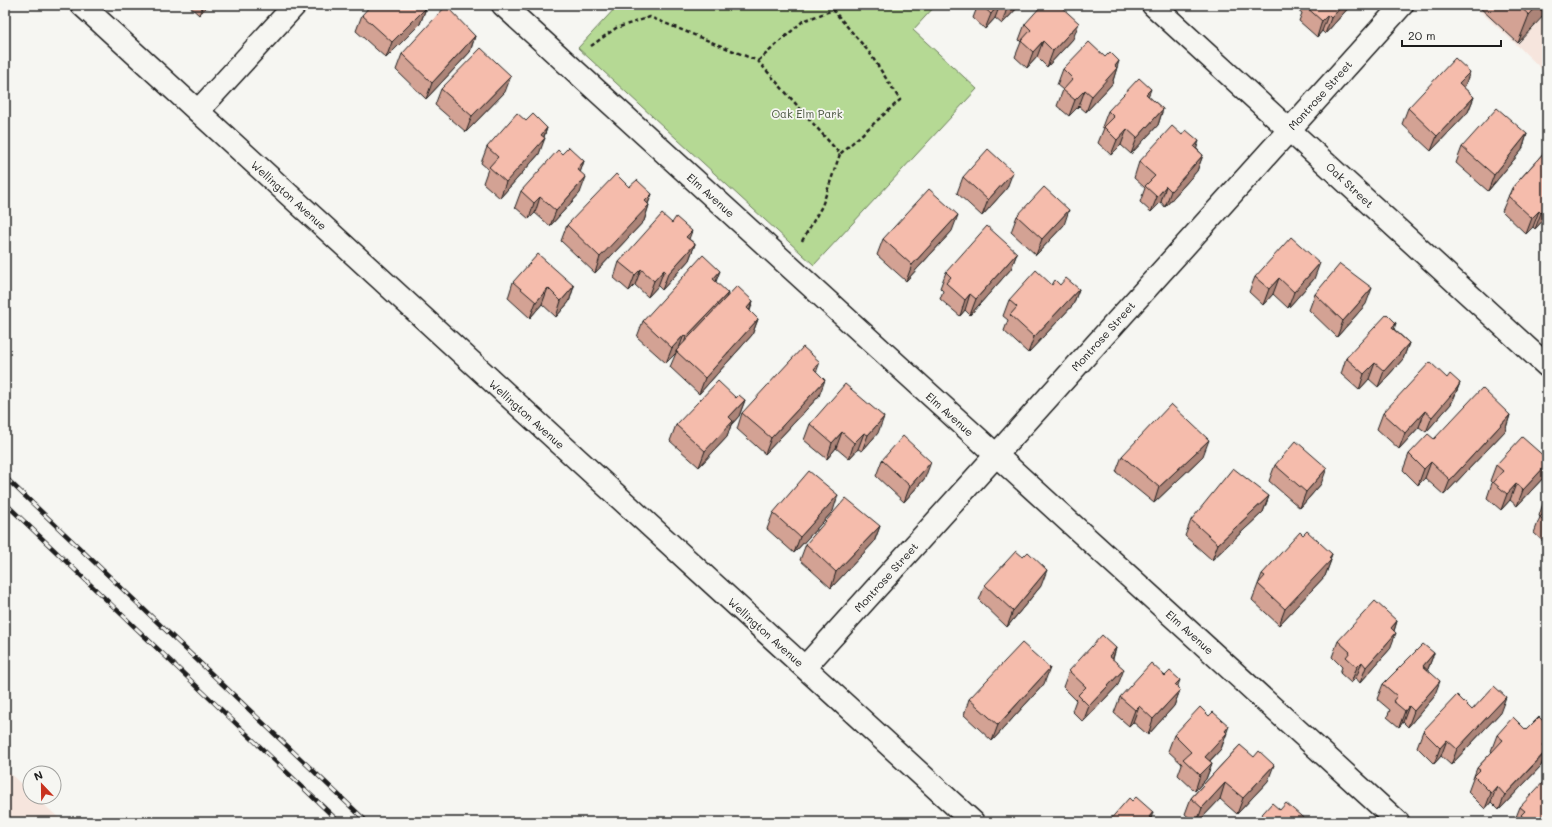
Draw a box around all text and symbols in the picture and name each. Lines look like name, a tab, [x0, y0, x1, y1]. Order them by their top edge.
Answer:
scale bar	[1402, 22, 1501, 48]
text: 20 m	[1408, 27, 1436, 43]
street label: Montrose Street	[1285, 57, 1355, 133]
park label: Oak Elm Park	[771, 106, 843, 121]
street label: Wellington Avenue	[248, 157, 330, 233]
street label: Oak Street	[1323, 159, 1377, 211]
street label: Elm Avenue	[684, 170, 738, 221]
street label: Montrose Street	[1068, 298, 1138, 374]
street label: Wellington Avenue	[486, 376, 568, 452]
street label: Elm Avenue	[923, 389, 977, 440]
street label: Montrose Street	[851, 539, 921, 615]
street label: Wellington Avenue	[725, 594, 807, 670]
street label: Elm Avenue	[1163, 607, 1217, 658]
north arrow	[22, 765, 62, 805]
text: N	[31, 767, 45, 784]

